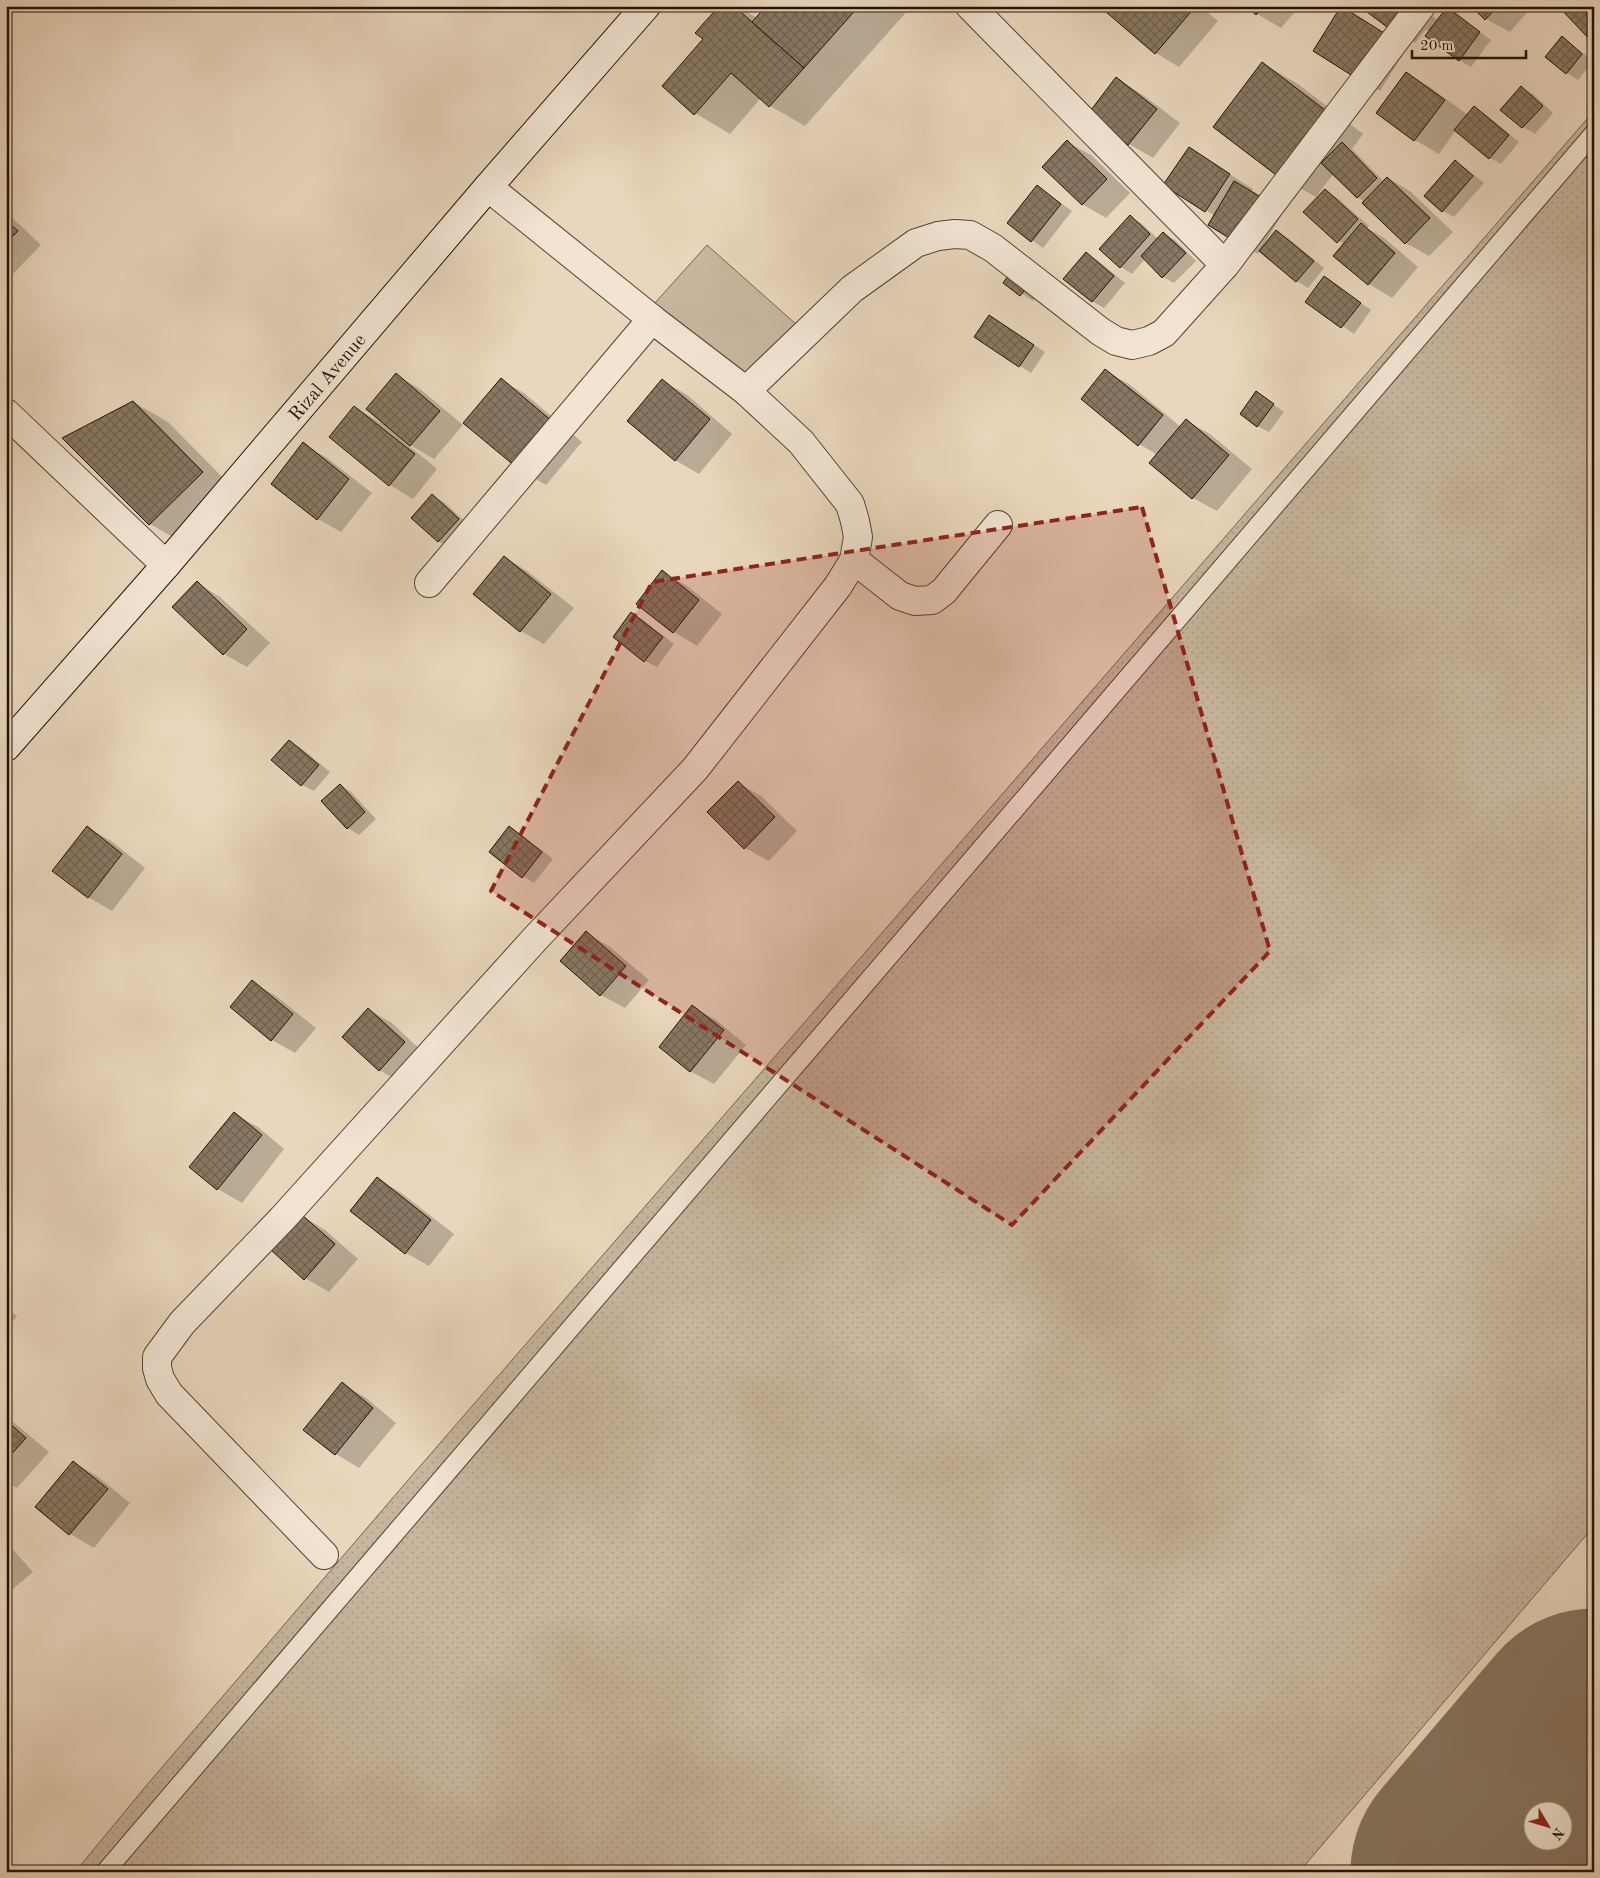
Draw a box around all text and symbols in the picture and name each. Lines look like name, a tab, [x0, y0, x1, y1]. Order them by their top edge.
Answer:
scale bar	[1412, 28, 1526, 60]
text: 20 m	[1420, 39, 1454, 54]
street label: Rizal Avenue	[286, 331, 371, 425]
north arrow	[1522, 1800, 1572, 1850]
text: N	[1548, 1825, 1566, 1842]

